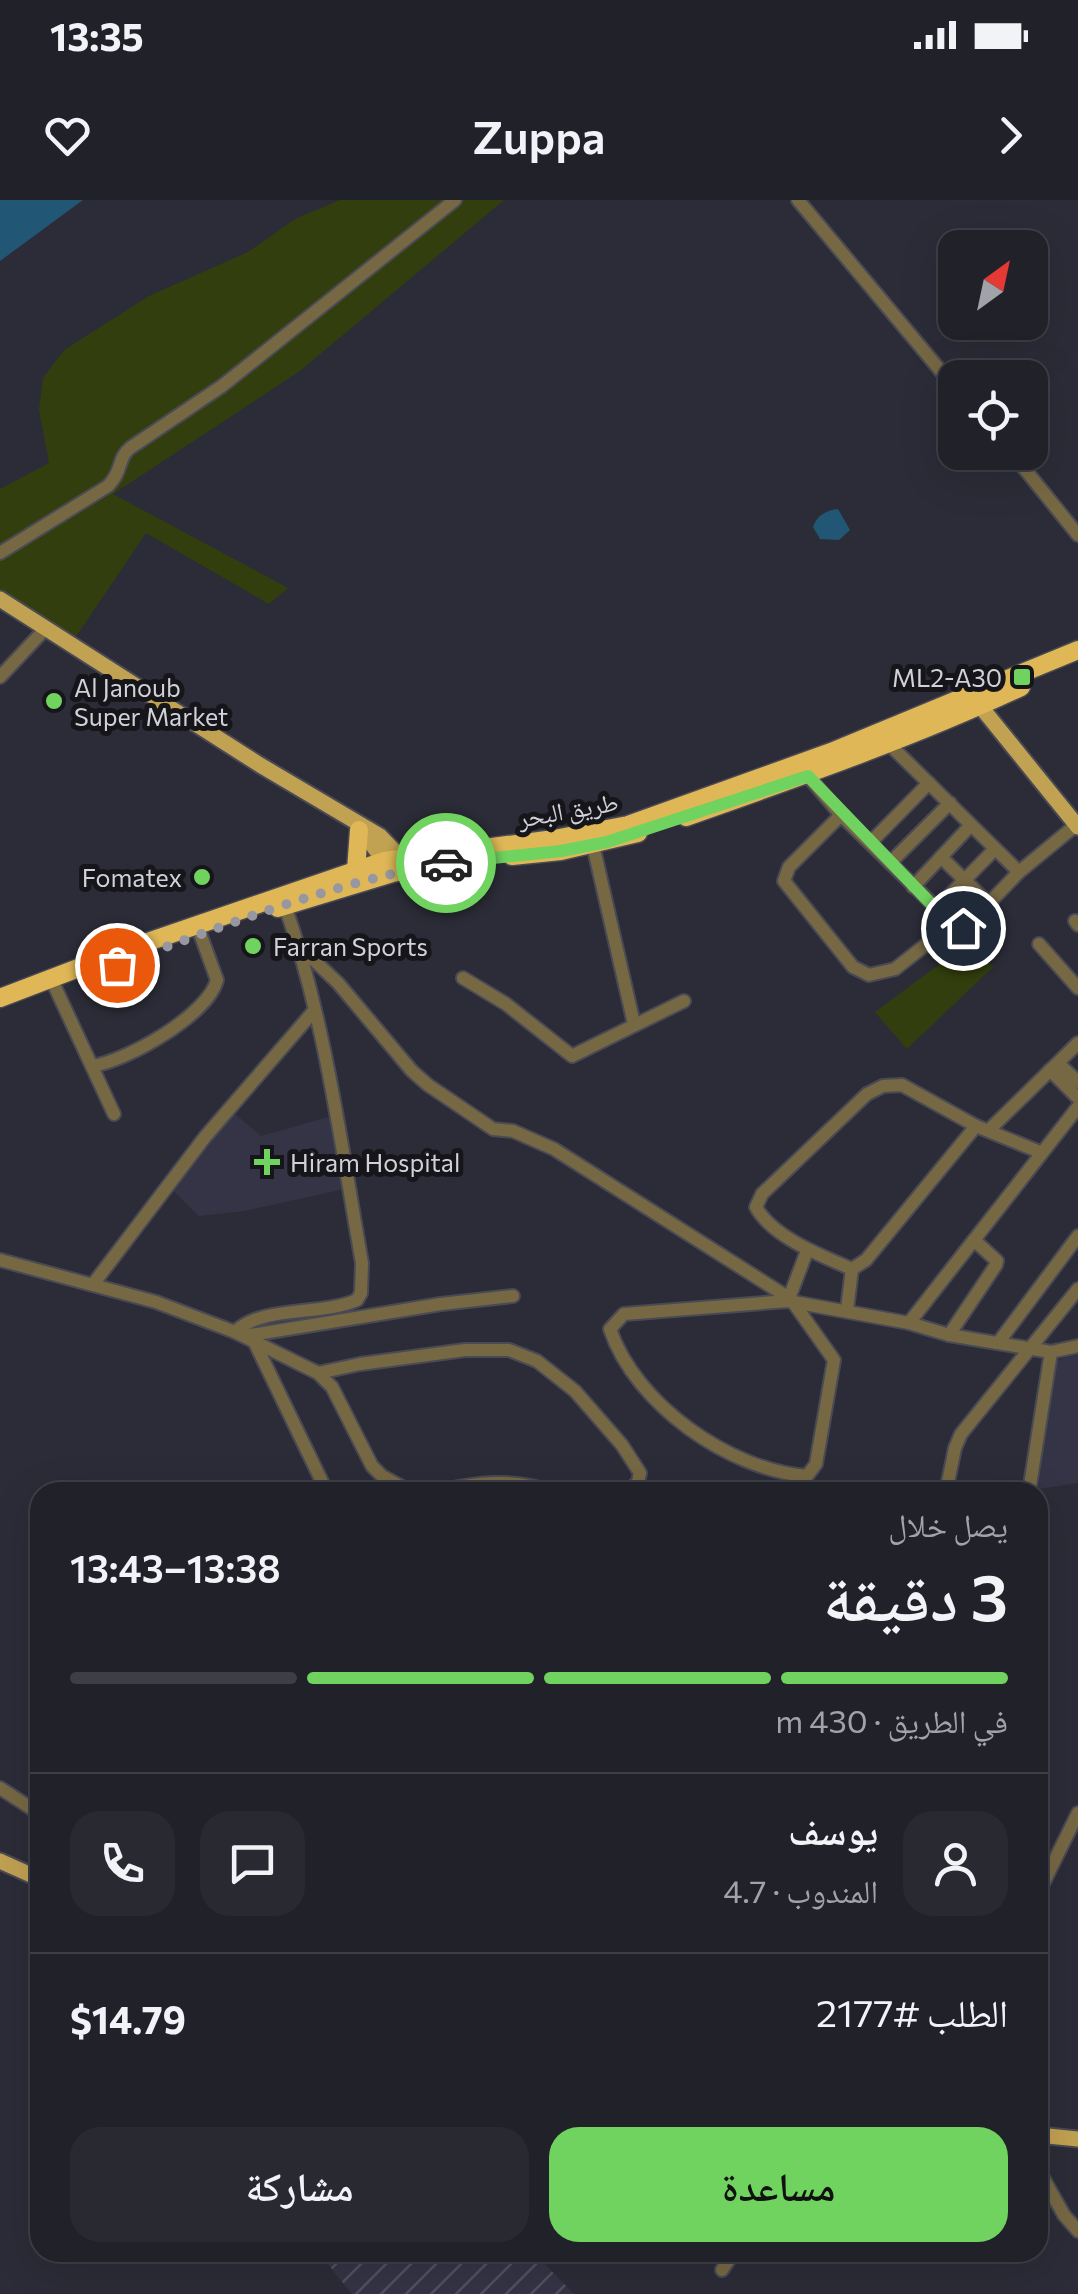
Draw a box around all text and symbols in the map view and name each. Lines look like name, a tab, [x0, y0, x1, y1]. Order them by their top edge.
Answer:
text: 13:35	[50, 12, 144, 59]
icon: heart	[40, 108, 95, 163]
text: Zuppa	[472, 108, 606, 163]
icon: forward	[983, 108, 1038, 163]
north arrow	[938, 230, 1048, 340]
map controls	[938, 230, 1048, 470]
button: locate	[938, 360, 1048, 470]
place label: ML2-A30	[892, 662, 1002, 692]
marker: ML2-A30	[1011, 666, 1033, 688]
place label: Al Janoub Super Market	[74, 672, 228, 731]
marker: Al Janoub Super Market	[43, 690, 65, 712]
street label: طريق البحر	[515, 785, 621, 835]
courier	[396, 813, 496, 913]
icon: car	[419, 836, 474, 891]
place label: Fomatex	[82, 862, 182, 892]
marker: Fomatex	[191, 866, 213, 888]
pin	[921, 886, 1006, 971]
icon: home	[936, 901, 991, 956]
pin	[75, 923, 160, 1008]
place label: Farran Sports	[273, 931, 428, 961]
marker: Farran Sports	[242, 935, 264, 957]
icon: bag	[90, 938, 145, 993]
place label: Hiram Hospital	[290, 1147, 460, 1177]
marker: Hiram Hospital	[254, 1149, 280, 1175]
text: يصل خلال	[888, 1504, 1008, 1544]
text: 13:38–13:43	[70, 1544, 281, 1591]
text: 3 دقيقة	[823, 1555, 1008, 1634]
text: في الطريق · 430 m	[775, 1700, 1008, 1740]
text: يوسف	[788, 1806, 878, 1853]
button: phone	[70, 1811, 175, 1916]
button: chat	[200, 1811, 305, 1916]
button: person	[903, 1811, 1008, 1916]
text: المندوب · 4.7	[723, 1870, 878, 1910]
text: الطلب #2177	[816, 1988, 1008, 2035]
text: $14.79	[70, 1995, 186, 2042]
button: مشاركة	[70, 2127, 529, 2242]
button: مساعدة	[549, 2127, 1008, 2242]

